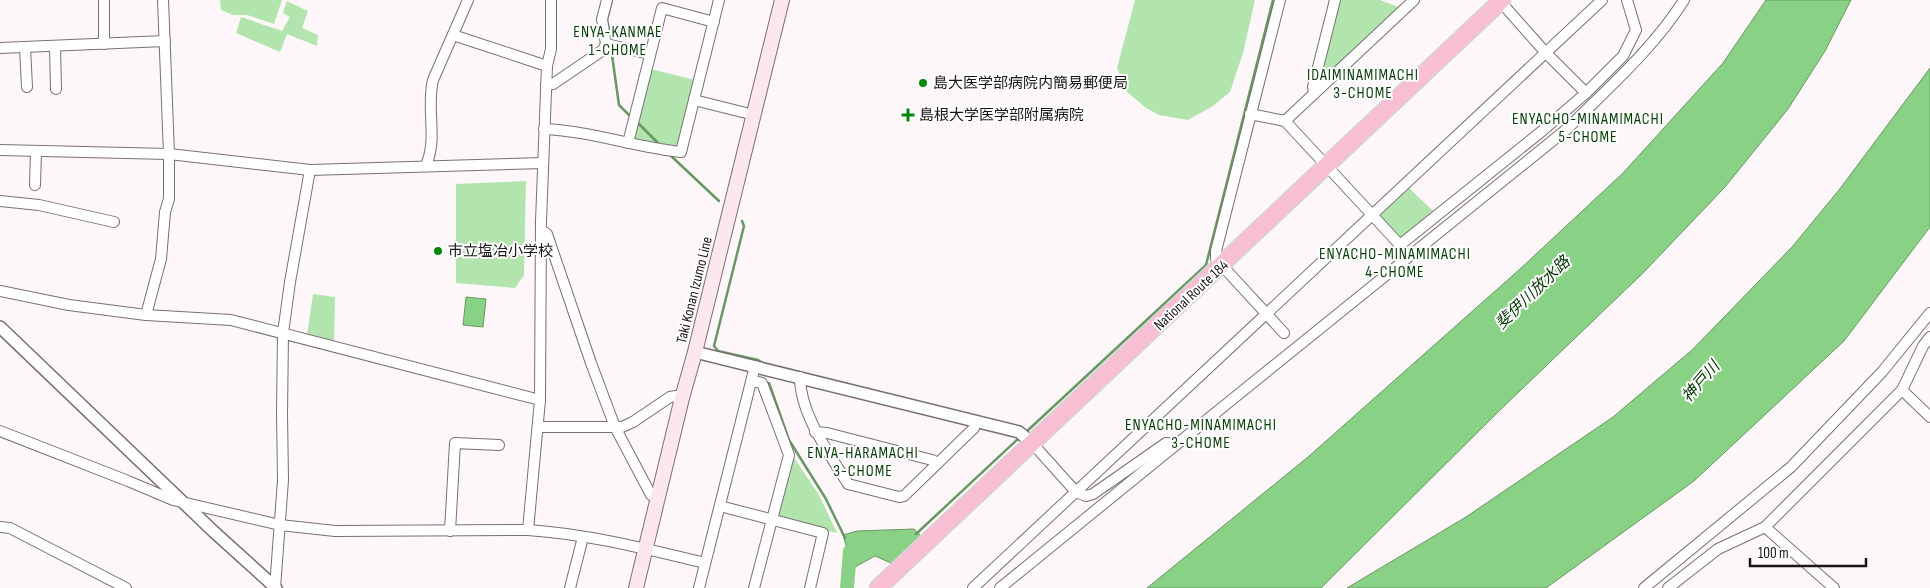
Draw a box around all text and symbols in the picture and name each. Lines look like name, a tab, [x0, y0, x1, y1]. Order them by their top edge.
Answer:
district label: ENYA-KANMAE 1-CHOME	[573, 23, 663, 60]
district label: IDAIMINAMIMACHI 3-CHOME	[1307, 66, 1419, 103]
place label: 島大医学部病院内簡易郵便局	[933, 74, 1128, 93]
marker: 島大医学部病院内簡易郵便局	[917, 77, 929, 89]
place label: 島根大学医学部附属病院	[919, 106, 1084, 125]
marker: 島根大学医学部附属病院	[901, 108, 915, 122]
district label: ENYACHO-MINAMIMACHI 5-CHOME	[1512, 110, 1664, 147]
street label: Taki Konan Izumo Line	[672, 235, 717, 345]
place label: 市立塩冶小学校	[448, 242, 553, 261]
marker: 市立塩冶小学校	[432, 245, 444, 257]
district label: ENYACHO-MINAMIMACHI 4-CHOME	[1319, 245, 1471, 282]
water label: 斐伊川放水路	[1492, 252, 1576, 333]
street label: National Route 184	[1150, 256, 1233, 335]
water label: 神戸川	[1678, 356, 1725, 406]
district label: ENYACHO-MINAMIMACHI 3-CHOME	[1125, 416, 1277, 453]
district label: ENYA-HARAMACHI 3-CHOME	[807, 444, 919, 481]
scale bar	[1750, 536, 1866, 568]
text: 100 m	[1758, 544, 1789, 563]

